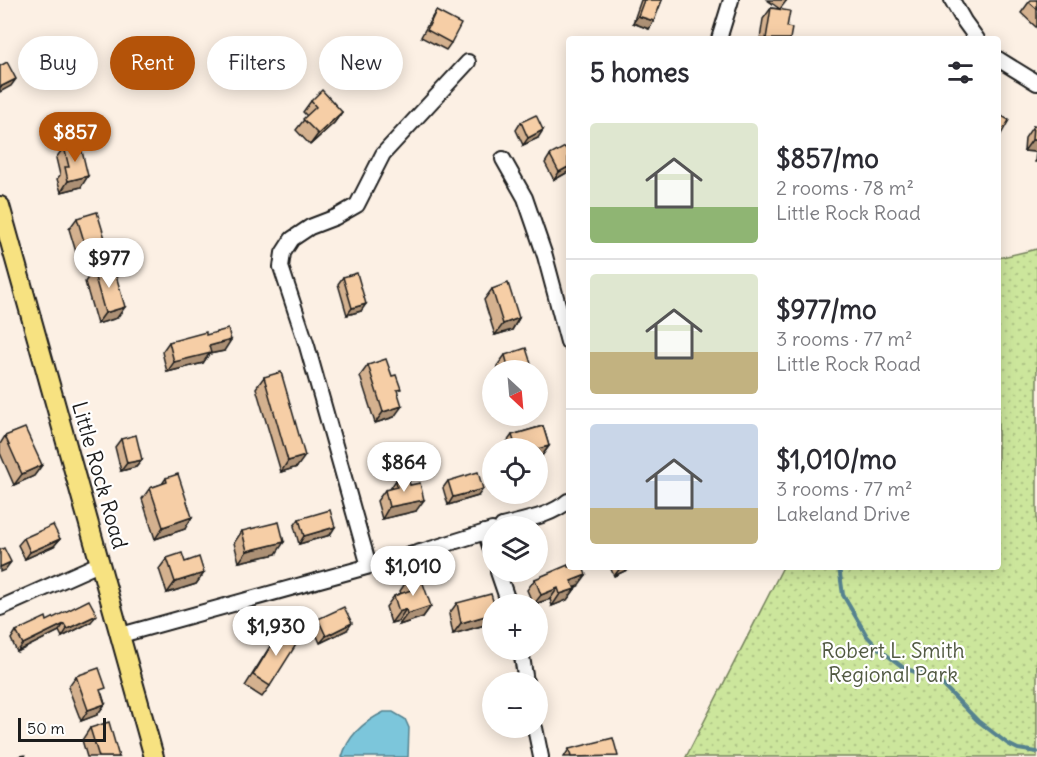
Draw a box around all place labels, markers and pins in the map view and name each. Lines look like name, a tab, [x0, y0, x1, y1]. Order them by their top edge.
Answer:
pin: $857	[39, 112, 111, 163]
pin: $977	[73, 238, 145, 289]
pin: $864	[368, 442, 440, 493]
pin: $1,010	[364, 546, 462, 597]
pin: $1,930	[227, 606, 325, 657]

